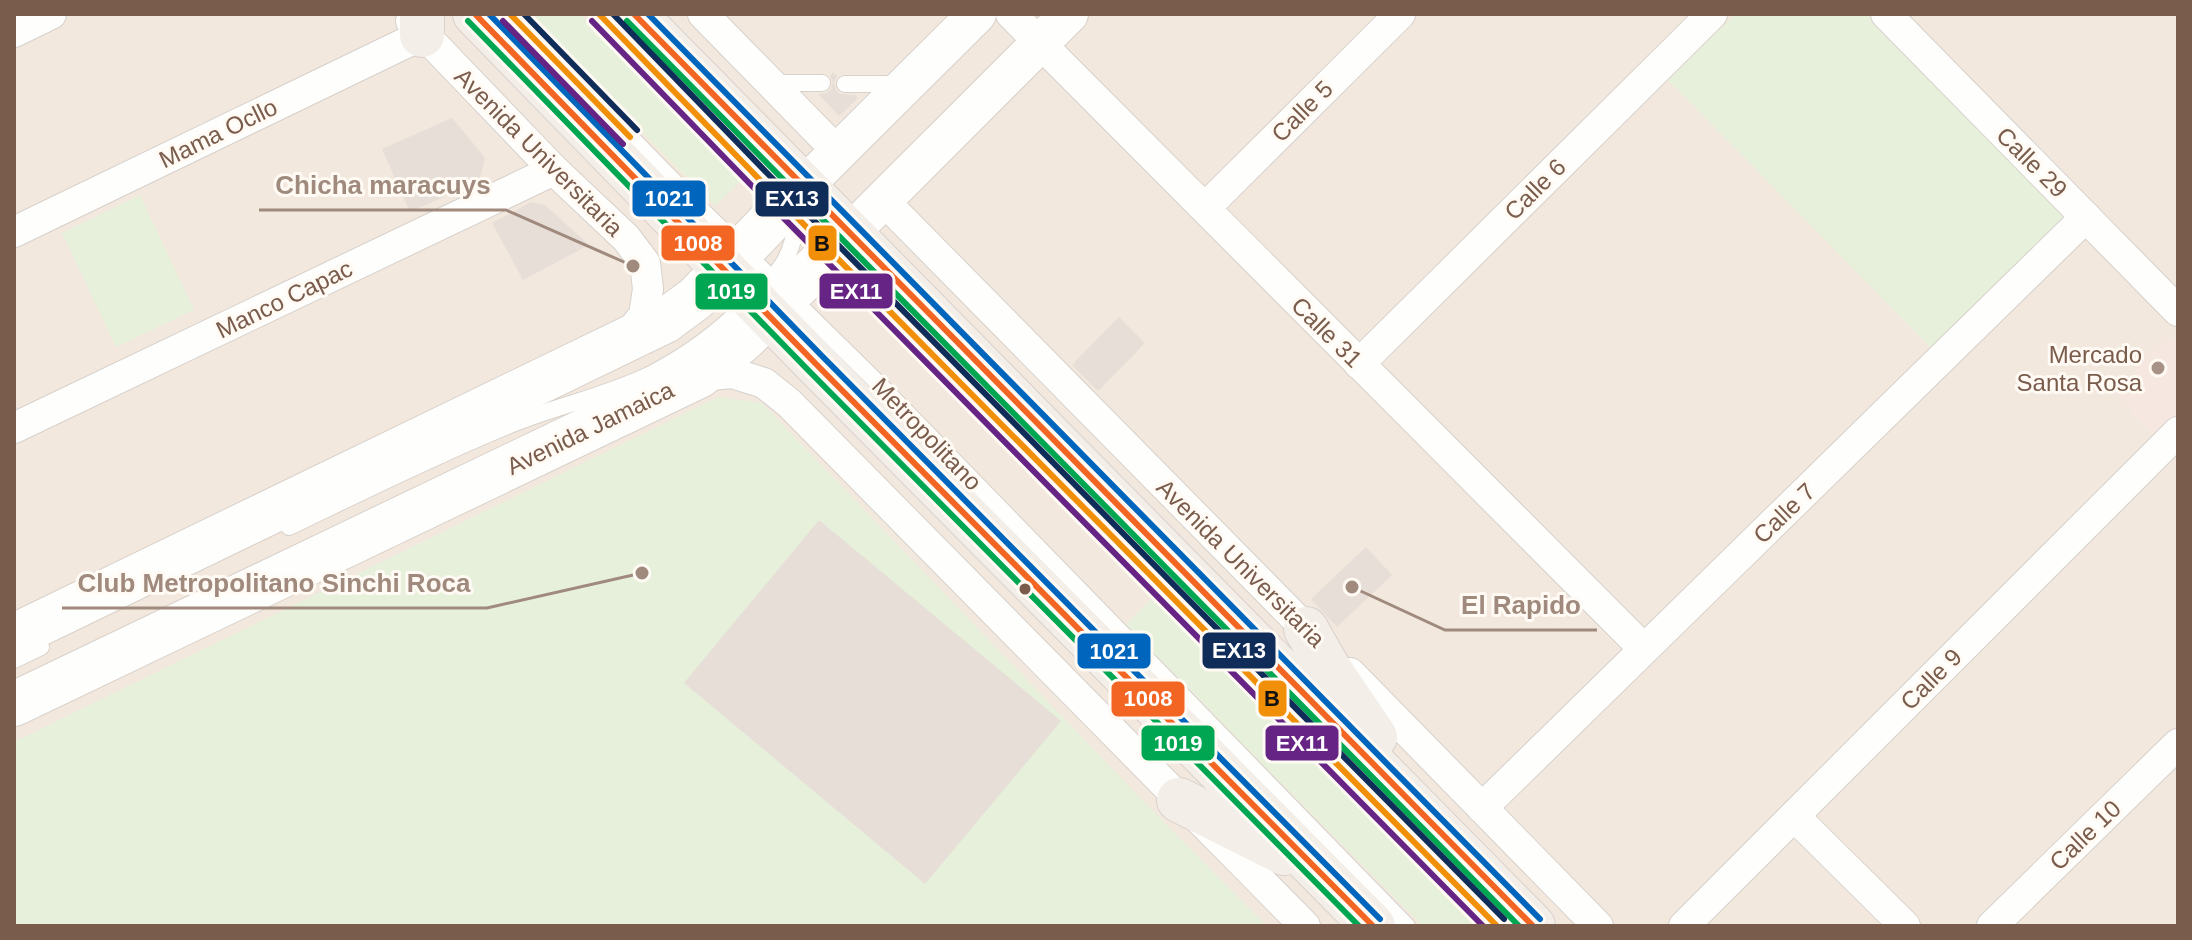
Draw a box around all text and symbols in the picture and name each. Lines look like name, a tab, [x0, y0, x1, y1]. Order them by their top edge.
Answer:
street label: Avenida Universitaria	[449, 62, 629, 242]
street label: Calle 5	[1266, 75, 1338, 147]
street label: Mama Ocllo	[155, 93, 281, 173]
street label: Calle 29	[1991, 121, 2073, 203]
street label: Calle 6	[1499, 153, 1571, 225]
callout: Chicha maracuys	[259, 160, 506, 210]
text: Chicha maracuys	[275, 170, 491, 200]
line badge: 1021	[631, 179, 707, 218]
line badge: EX13	[754, 180, 830, 218]
text: 1021	[645, 186, 693, 211]
text: EX13	[765, 186, 819, 211]
line badge: 1008	[660, 224, 736, 262]
line badge: B	[807, 224, 838, 262]
text: 1008	[674, 231, 722, 256]
text: B	[814, 231, 830, 256]
street label: Manco Capac	[212, 254, 356, 344]
line badge: 1019	[694, 272, 769, 311]
line badge: EX11	[818, 272, 894, 310]
text: 1019	[707, 279, 755, 304]
text: EX11	[830, 279, 882, 304]
street label: Calle 31	[1286, 291, 1368, 373]
place label: Mercado Santa Rosa	[2017, 341, 2143, 396]
marker: Mercado Santa Rosa	[2149, 359, 2167, 377]
street label: Metropolitano	[867, 372, 987, 496]
street label: Avenida Jamaica	[502, 376, 678, 480]
street label: Avenida Universitaria	[1151, 473, 1331, 653]
street label: Calle 7	[1748, 477, 1820, 549]
callout: Club Metropolitano Sinchi Roca	[62, 558, 487, 608]
text: Club Metropolitano Sinchi Roca	[78, 568, 471, 598]
callout: El Rapido	[1445, 580, 1597, 630]
unlabelled marker	[1017, 581, 1033, 597]
text: El Rapido	[1461, 590, 1581, 620]
line badge: EX13	[1201, 631, 1277, 670]
line badge: 1021	[1076, 632, 1152, 670]
text: EX13	[1212, 638, 1266, 663]
text: 1021	[1090, 639, 1138, 664]
street label: Calle 9	[1895, 643, 1967, 715]
line badge: B	[1257, 679, 1288, 718]
line badge: 1008	[1110, 680, 1186, 718]
text: 1008	[1124, 686, 1172, 711]
text: B	[1264, 686, 1280, 711]
line badge: 1019	[1140, 724, 1216, 762]
line badge: EX11	[1264, 724, 1340, 762]
text: 1019	[1154, 731, 1202, 756]
text: EX11	[1276, 731, 1328, 756]
street label: Calle 10	[2044, 795, 2126, 875]

